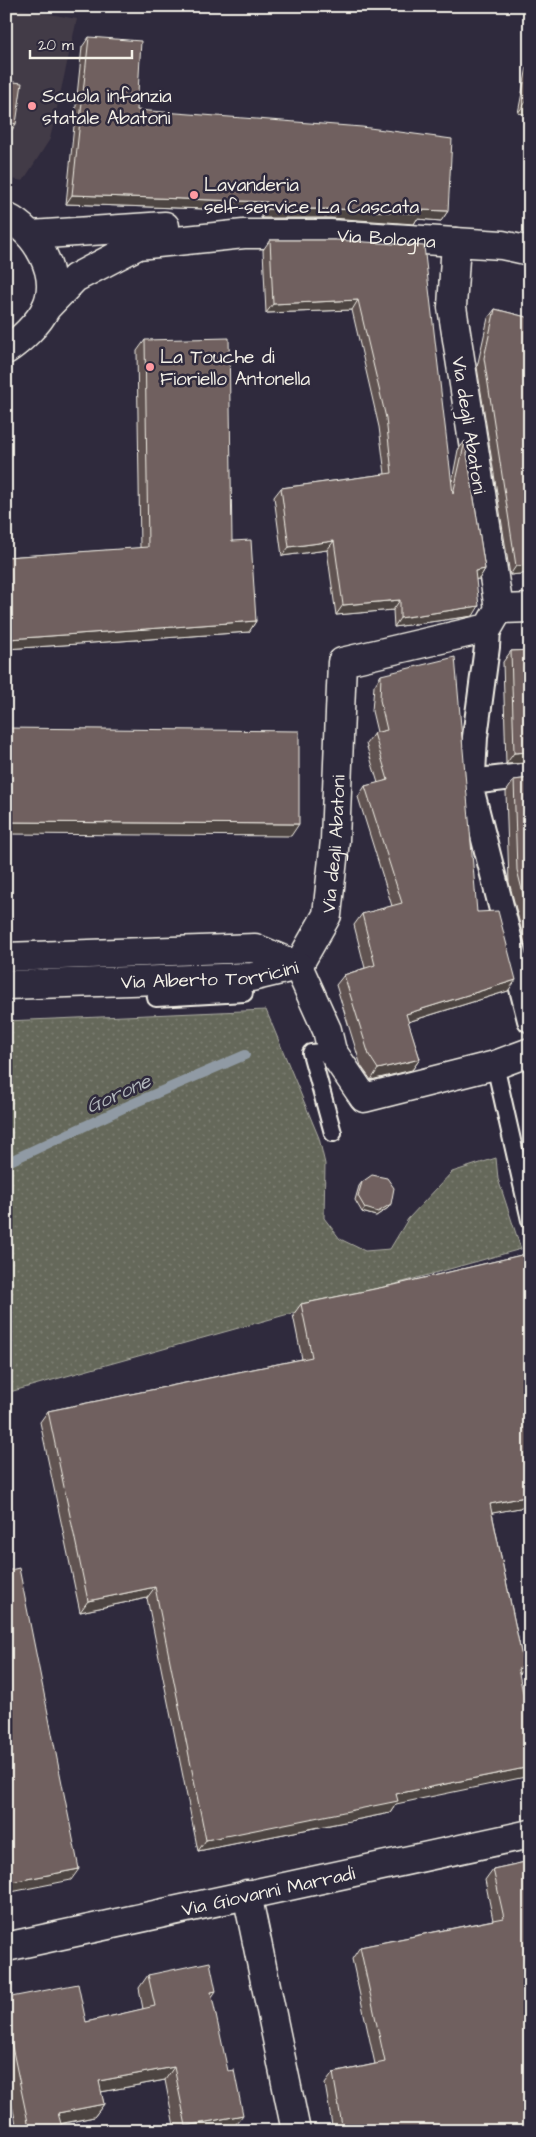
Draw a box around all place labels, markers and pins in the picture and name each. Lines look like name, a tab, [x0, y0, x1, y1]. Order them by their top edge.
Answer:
place label: Scuola infanzia statale Abatoni	[42, 83, 172, 132]
marker: Scuola infanzia statale Abatoni	[26, 100, 38, 112]
place label: Lavanderia self-service La Cascata	[204, 172, 419, 221]
marker: Lavanderia self-service La Cascata	[188, 189, 200, 201]
place label: La Touche di Fioriello Antonella	[160, 344, 310, 393]
marker: La Touche di Fioriello Antonella	[144, 361, 156, 373]

